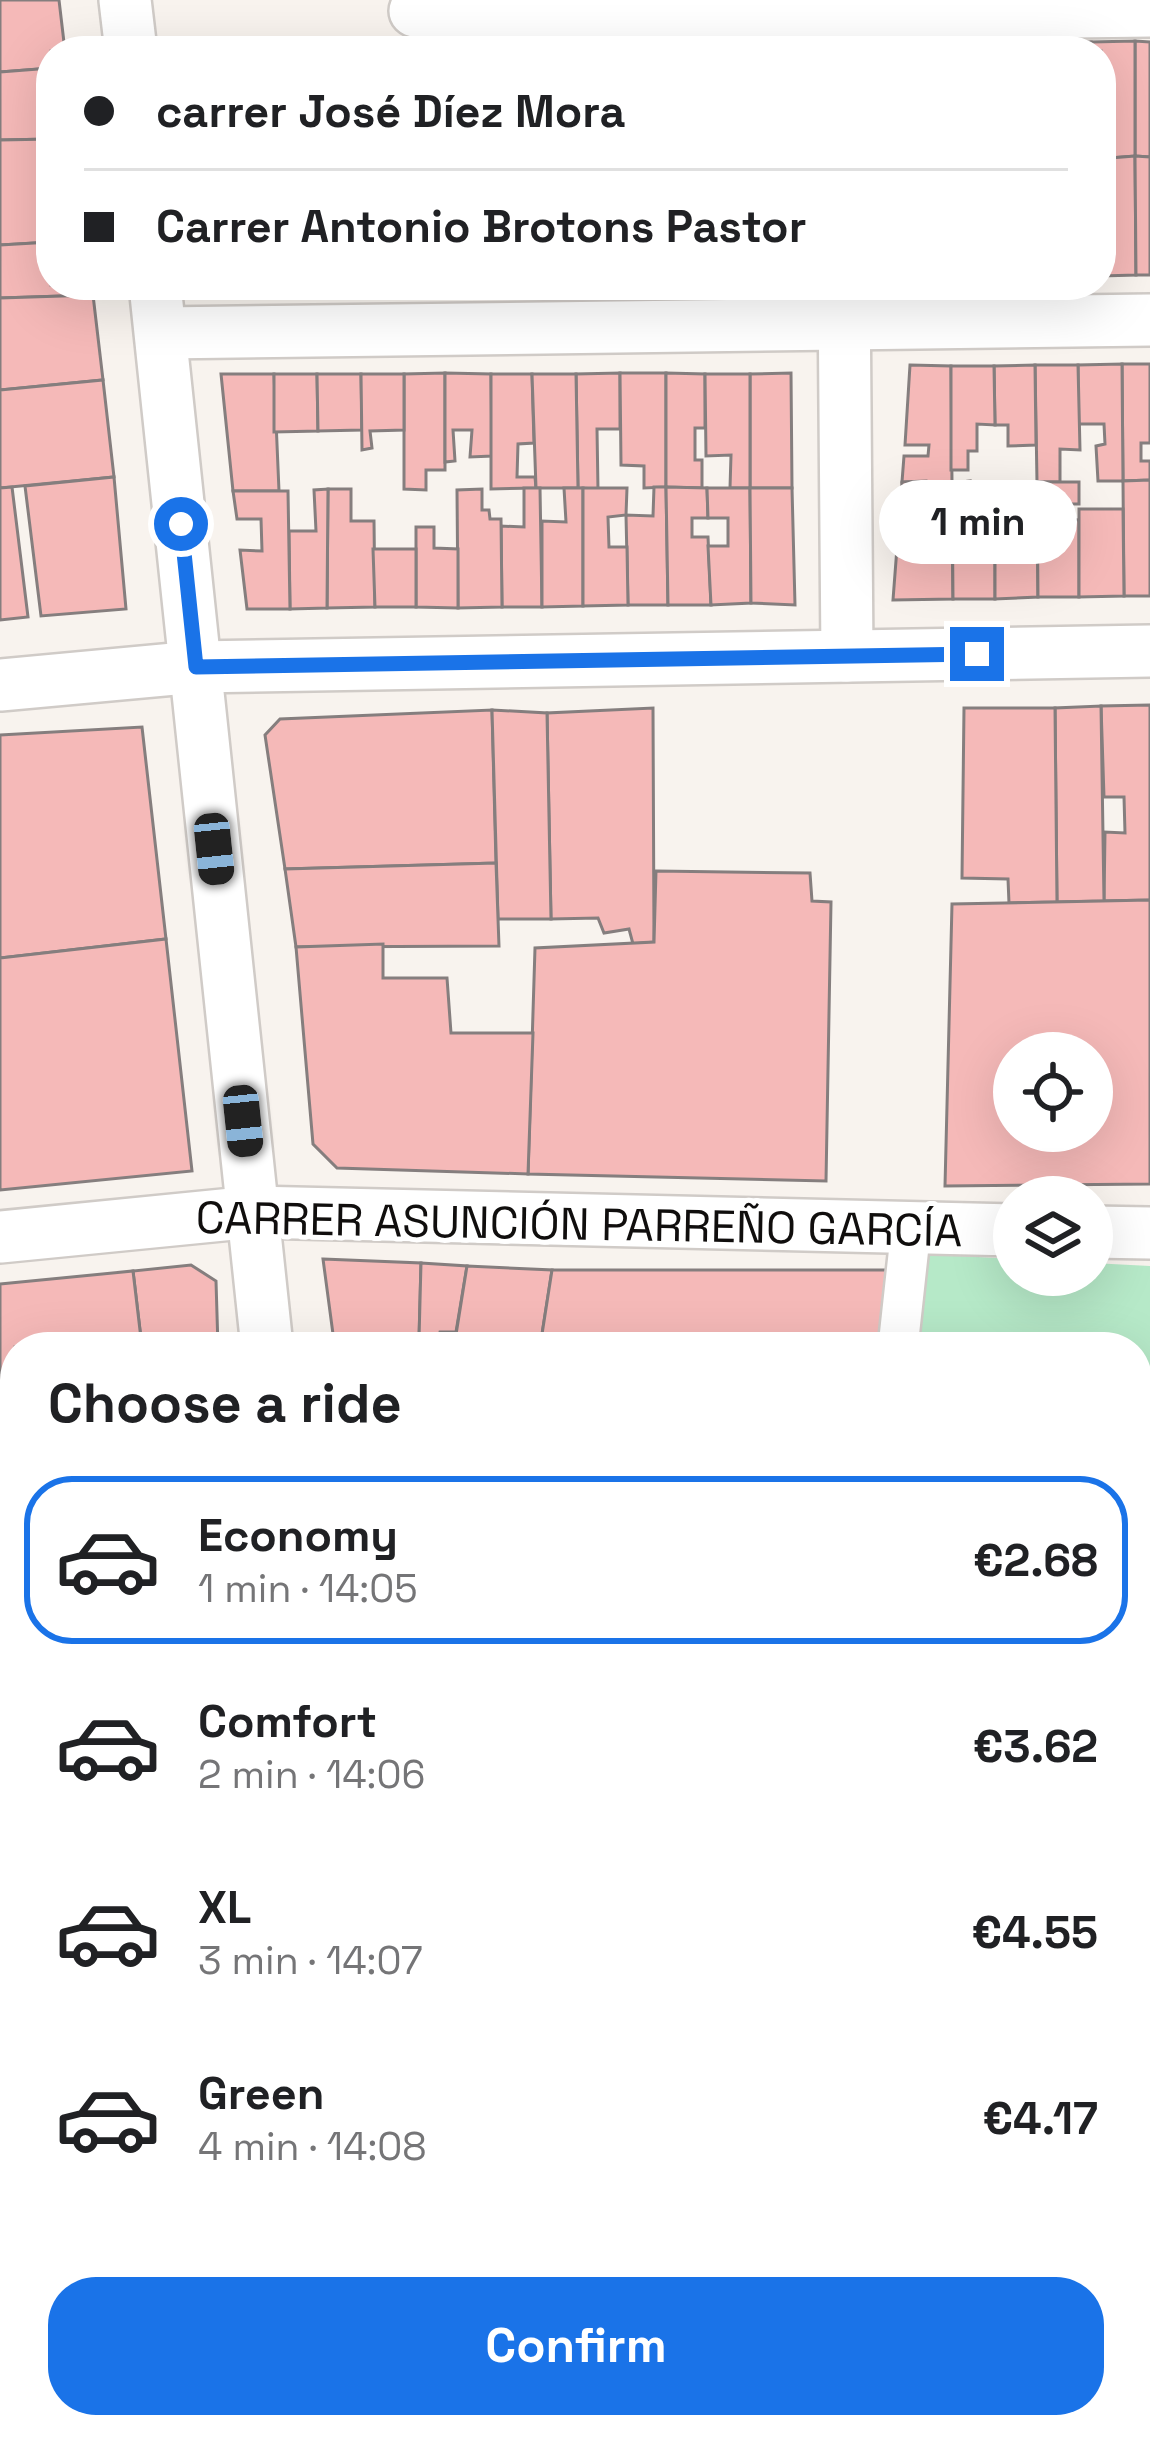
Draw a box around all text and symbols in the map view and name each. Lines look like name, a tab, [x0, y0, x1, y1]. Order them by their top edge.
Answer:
text: carrer José Díez Mora	[156, 83, 626, 140]
text: Carrer Antonio Brotons Pastor	[156, 198, 806, 255]
callout: 1 min	[878, 480, 1076, 564]
route start	[154, 497, 208, 551]
text: 1 min	[930, 497, 1026, 546]
route end	[950, 627, 1004, 681]
car	[192, 811, 236, 887]
map controls	[993, 1032, 1113, 1296]
button: locate	[993, 1032, 1113, 1152]
car	[221, 1083, 265, 1159]
button: layers	[993, 1176, 1113, 1296]
street label: CARRER ASUNCIÓN PARREÑO GARCÍA	[195, 1189, 963, 1259]
text: Choose a ride	[48, 1369, 402, 1438]
icon: car	[54, 1506, 162, 1614]
text: Economy	[198, 1507, 398, 1564]
text: €2.68	[973, 1532, 1098, 1589]
text: 1 min · 14:05	[198, 1564, 418, 1613]
icon: car	[54, 1692, 162, 1800]
text: Comfort	[198, 1693, 377, 1750]
text: €3.62	[973, 1718, 1098, 1775]
text: 2 min · 14:06	[198, 1750, 425, 1799]
icon: car	[54, 1878, 162, 1986]
text: XL	[198, 1879, 251, 1936]
text: €4.55	[971, 1904, 1098, 1961]
text: 3 min · 14:07	[198, 1936, 423, 1985]
icon: car	[54, 2064, 162, 2172]
text: Green	[198, 2065, 324, 2122]
text: €4.17	[983, 2090, 1098, 2147]
text: 4 min · 14:08	[198, 2122, 427, 2171]
button: Confirm	[48, 2277, 1104, 2415]

